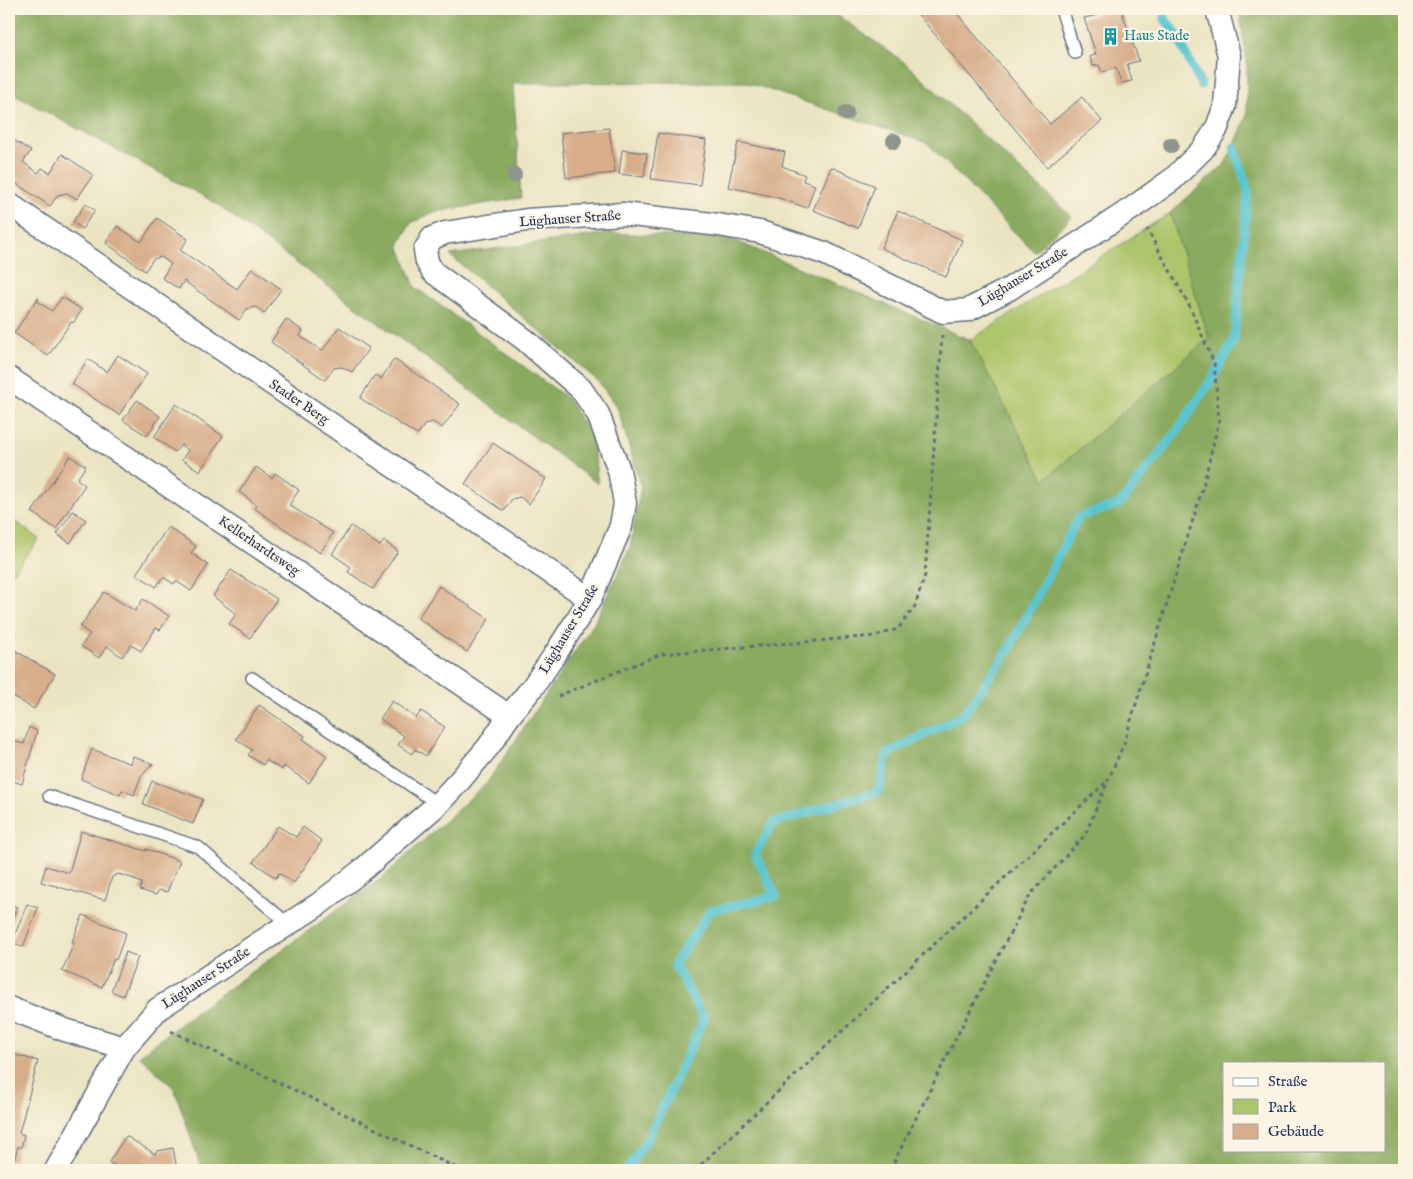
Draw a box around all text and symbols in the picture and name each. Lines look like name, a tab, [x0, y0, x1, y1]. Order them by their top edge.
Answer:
building icon: Haus Stade	[1100, 26, 1120, 46]
place label: Haus Stade	[1124, 27, 1190, 45]
street label: Lüghauser Straße	[519, 206, 622, 232]
street label: Lüghauser Straße	[975, 243, 1072, 311]
street label: Stader Berg	[266, 375, 333, 429]
street label: Kellerhardtsweg	[215, 512, 304, 580]
street label: Lüghauser Straße	[535, 580, 603, 677]
street label: Lüghauser Straße	[158, 942, 254, 1013]
legend	[1223, 1062, 1386, 1152]
text: Straße	[1268, 1072, 1308, 1091]
text: Park	[1268, 1098, 1298, 1117]
text: Gebäude	[1268, 1122, 1324, 1141]

